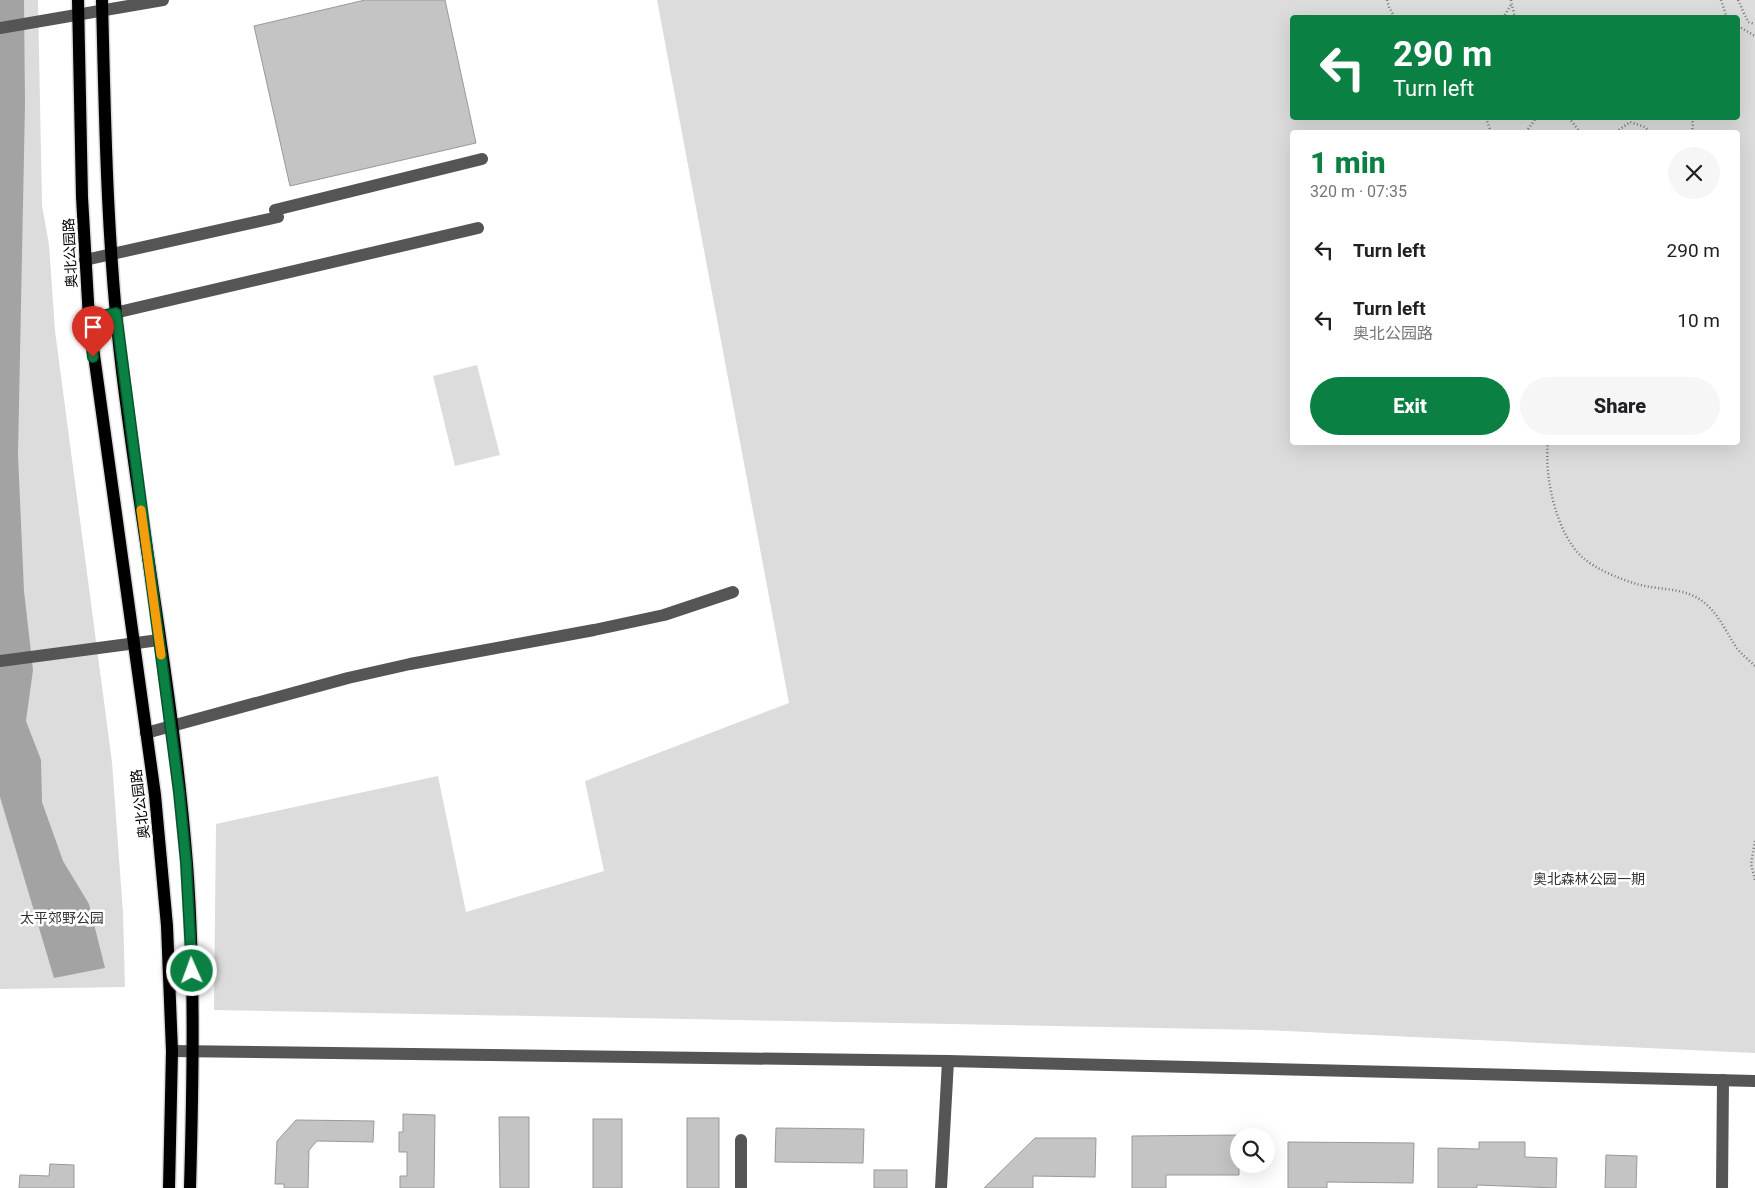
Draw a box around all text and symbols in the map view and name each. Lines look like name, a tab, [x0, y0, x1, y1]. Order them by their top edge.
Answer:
text: 290 m	[1393, 34, 1492, 75]
icon: left	[1310, 35, 1375, 100]
text: Turn left	[1393, 76, 1474, 101]
text: 1 min	[1310, 145, 1386, 180]
button: close	[1668, 147, 1720, 199]
text: 320 m · 07:35	[1310, 182, 1407, 201]
street label: 奥北公园路	[60, 218, 80, 288]
icon: left	[1310, 236, 1338, 264]
text: Turn left	[1353, 239, 1426, 262]
text: 290 m	[1667, 239, 1720, 262]
text: Turn left	[1353, 297, 1426, 320]
pin	[72, 306, 114, 357]
icon: left	[1310, 306, 1338, 334]
text: 10 m	[1677, 309, 1720, 332]
icon: arrive	[79, 313, 107, 341]
text: 奥北公园路	[1353, 324, 1433, 343]
button: Exit	[1310, 377, 1510, 435]
button: Share	[1520, 377, 1720, 435]
street label: 奥北公园路	[128, 768, 152, 840]
park label: 奥北森林公园一期	[1533, 871, 1645, 887]
park label: 太平郊野公园	[20, 910, 104, 926]
position arrow	[165, 944, 217, 996]
map controls	[1230, 1128, 1275, 1173]
button: search	[1230, 1128, 1275, 1173]

